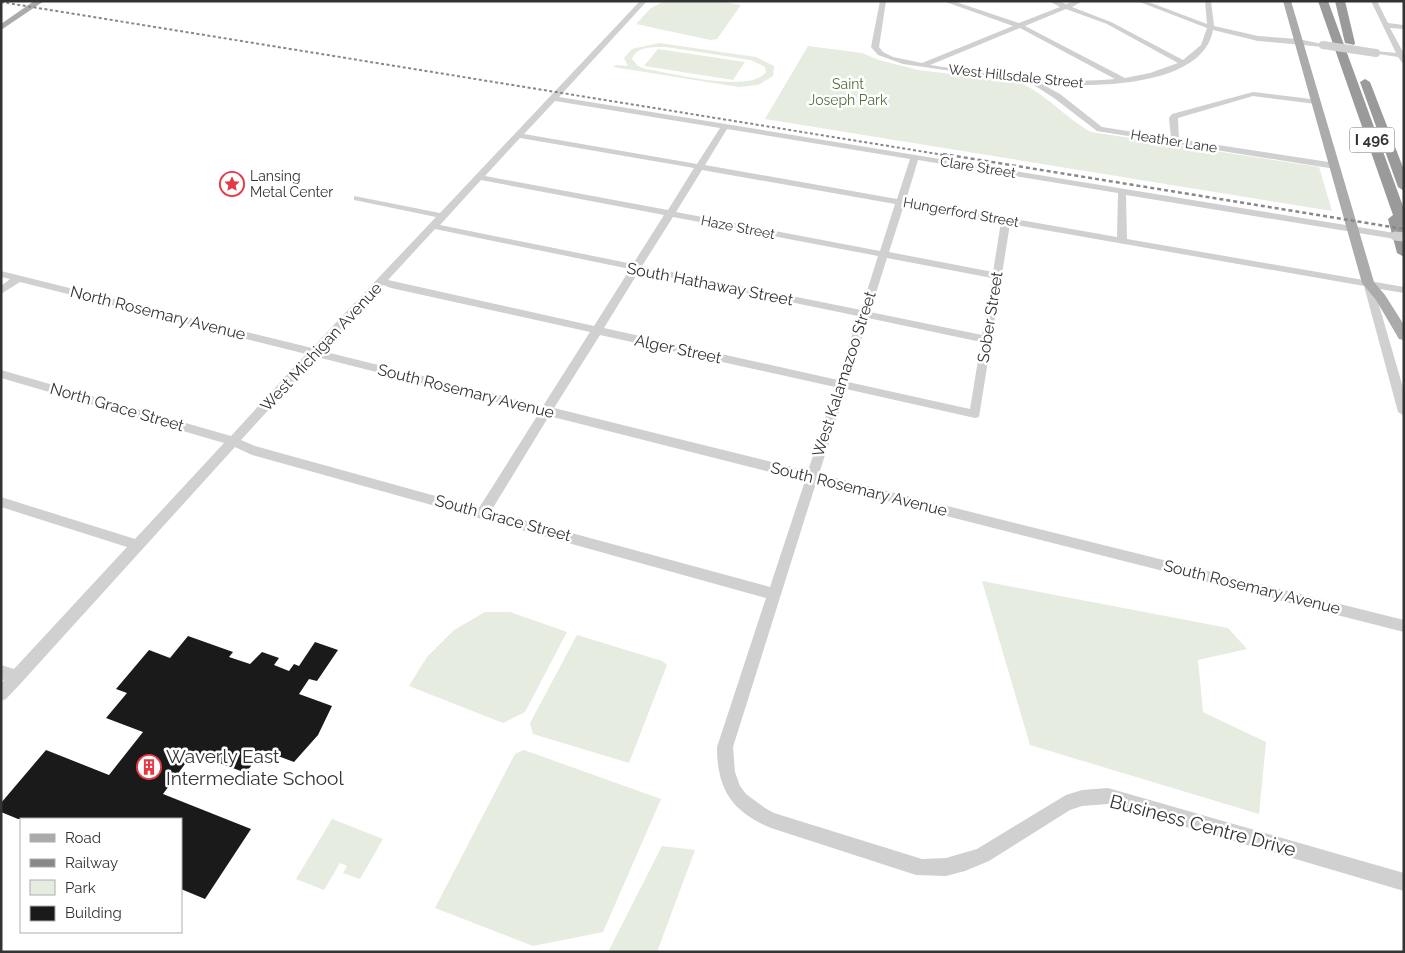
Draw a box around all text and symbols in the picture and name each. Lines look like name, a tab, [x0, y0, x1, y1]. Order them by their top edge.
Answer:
street label: West Hillsdale Street	[948, 61, 1084, 91]
park label: Saint Joseph Park	[809, 76, 888, 108]
street label: Heather Lane	[1130, 126, 1218, 156]
road number: I 496	[1350, 128, 1394, 152]
street label: Clare Street	[939, 153, 1017, 181]
place label: Lansing Metal Center	[250, 168, 333, 200]
place icon: Lansing Metal Center	[219, 171, 245, 197]
street label: Hungerford Street	[902, 194, 1020, 230]
street label: Haze Street	[700, 212, 777, 242]
street label: South Hathaway Street	[625, 259, 795, 310]
street label: Sober Street	[973, 269, 1007, 364]
street label: West Michigan Avenue	[256, 279, 386, 415]
street label: North Rosemary Avenue	[68, 282, 248, 344]
street label: West Kalamazoo Street	[808, 288, 880, 459]
street label: Alger Street	[633, 331, 724, 368]
street label: South Rosemary Avenue	[376, 360, 556, 422]
street label: North Grace Street	[48, 379, 187, 435]
street label: South Rosemary Avenue	[769, 458, 949, 520]
street label: South Grace Street	[433, 491, 574, 545]
street label: South Rosemary Avenue	[1162, 556, 1342, 618]
place label: Waverly East Intermediate School	[166, 745, 344, 789]
building icon: Waverly East Intermediate School	[136, 754, 162, 780]
street label: Business Centre Drive	[1107, 790, 1299, 860]
legend	[20, 818, 182, 933]
text: Road	[65, 829, 101, 847]
text: Railway	[65, 854, 118, 872]
text: Park	[65, 879, 96, 897]
text: Building	[65, 904, 122, 922]

